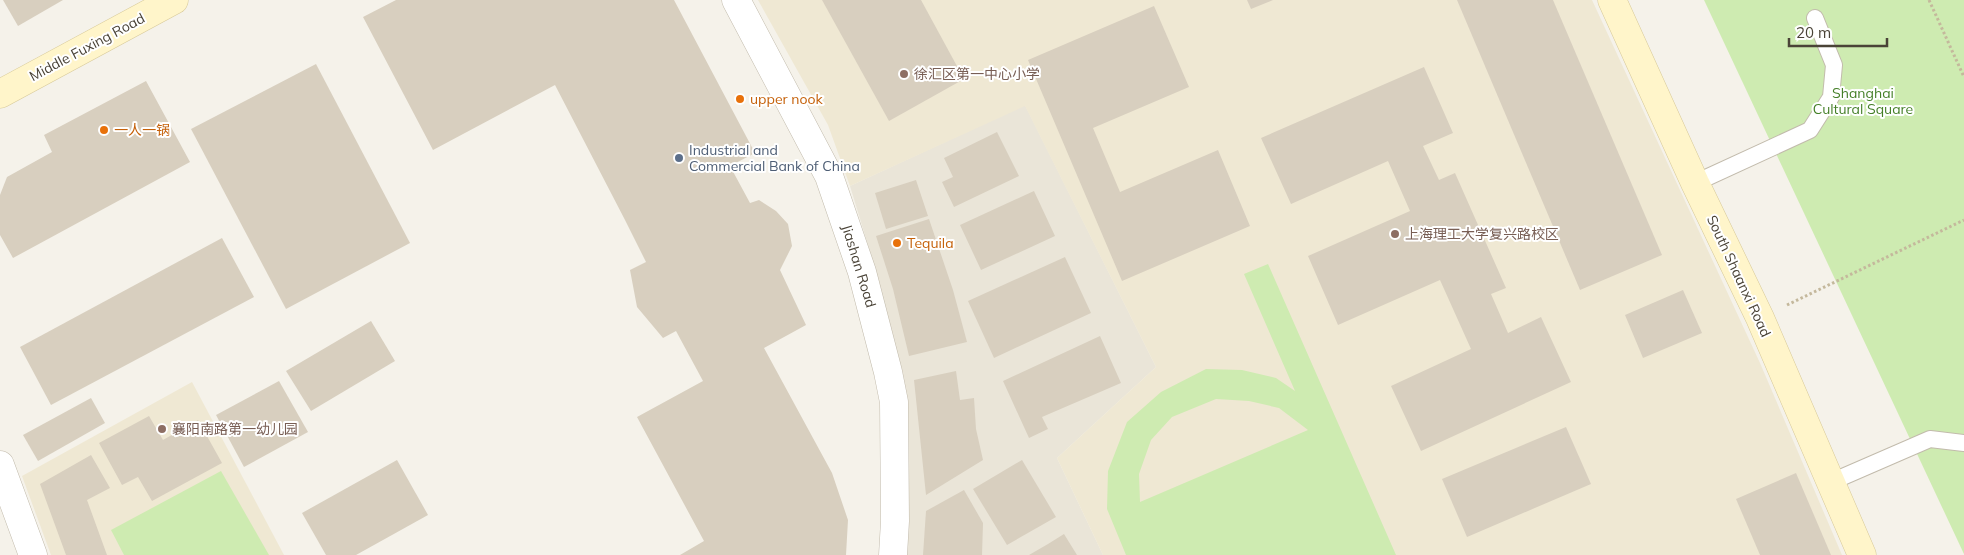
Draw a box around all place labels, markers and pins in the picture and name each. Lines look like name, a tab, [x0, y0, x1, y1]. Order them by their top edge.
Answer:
place label: 徐汇区第一中心小学	[914, 65, 1040, 83]
marker: 徐汇区第一中心小学	[898, 68, 910, 80]
place label: upper nook	[750, 90, 823, 108]
marker: upper nook	[734, 93, 746, 105]
place label: 一人一锅	[114, 121, 170, 139]
marker: 一人一锅	[98, 124, 110, 136]
place label: Industrial and Commercial Bank of China	[689, 141, 860, 175]
marker: Industrial and Commercial Bank of China	[673, 152, 685, 164]
place label: 上海理工大学复兴路校区	[1405, 225, 1559, 243]
marker: 上海理工大学复兴路校区	[1389, 228, 1401, 240]
place label: Tequila	[907, 234, 954, 252]
marker: Tequila	[891, 237, 903, 249]
place label: 襄阳南路第一幼儿园	[172, 420, 298, 438]
marker: 襄阳南路第一幼儿园	[156, 423, 168, 435]

